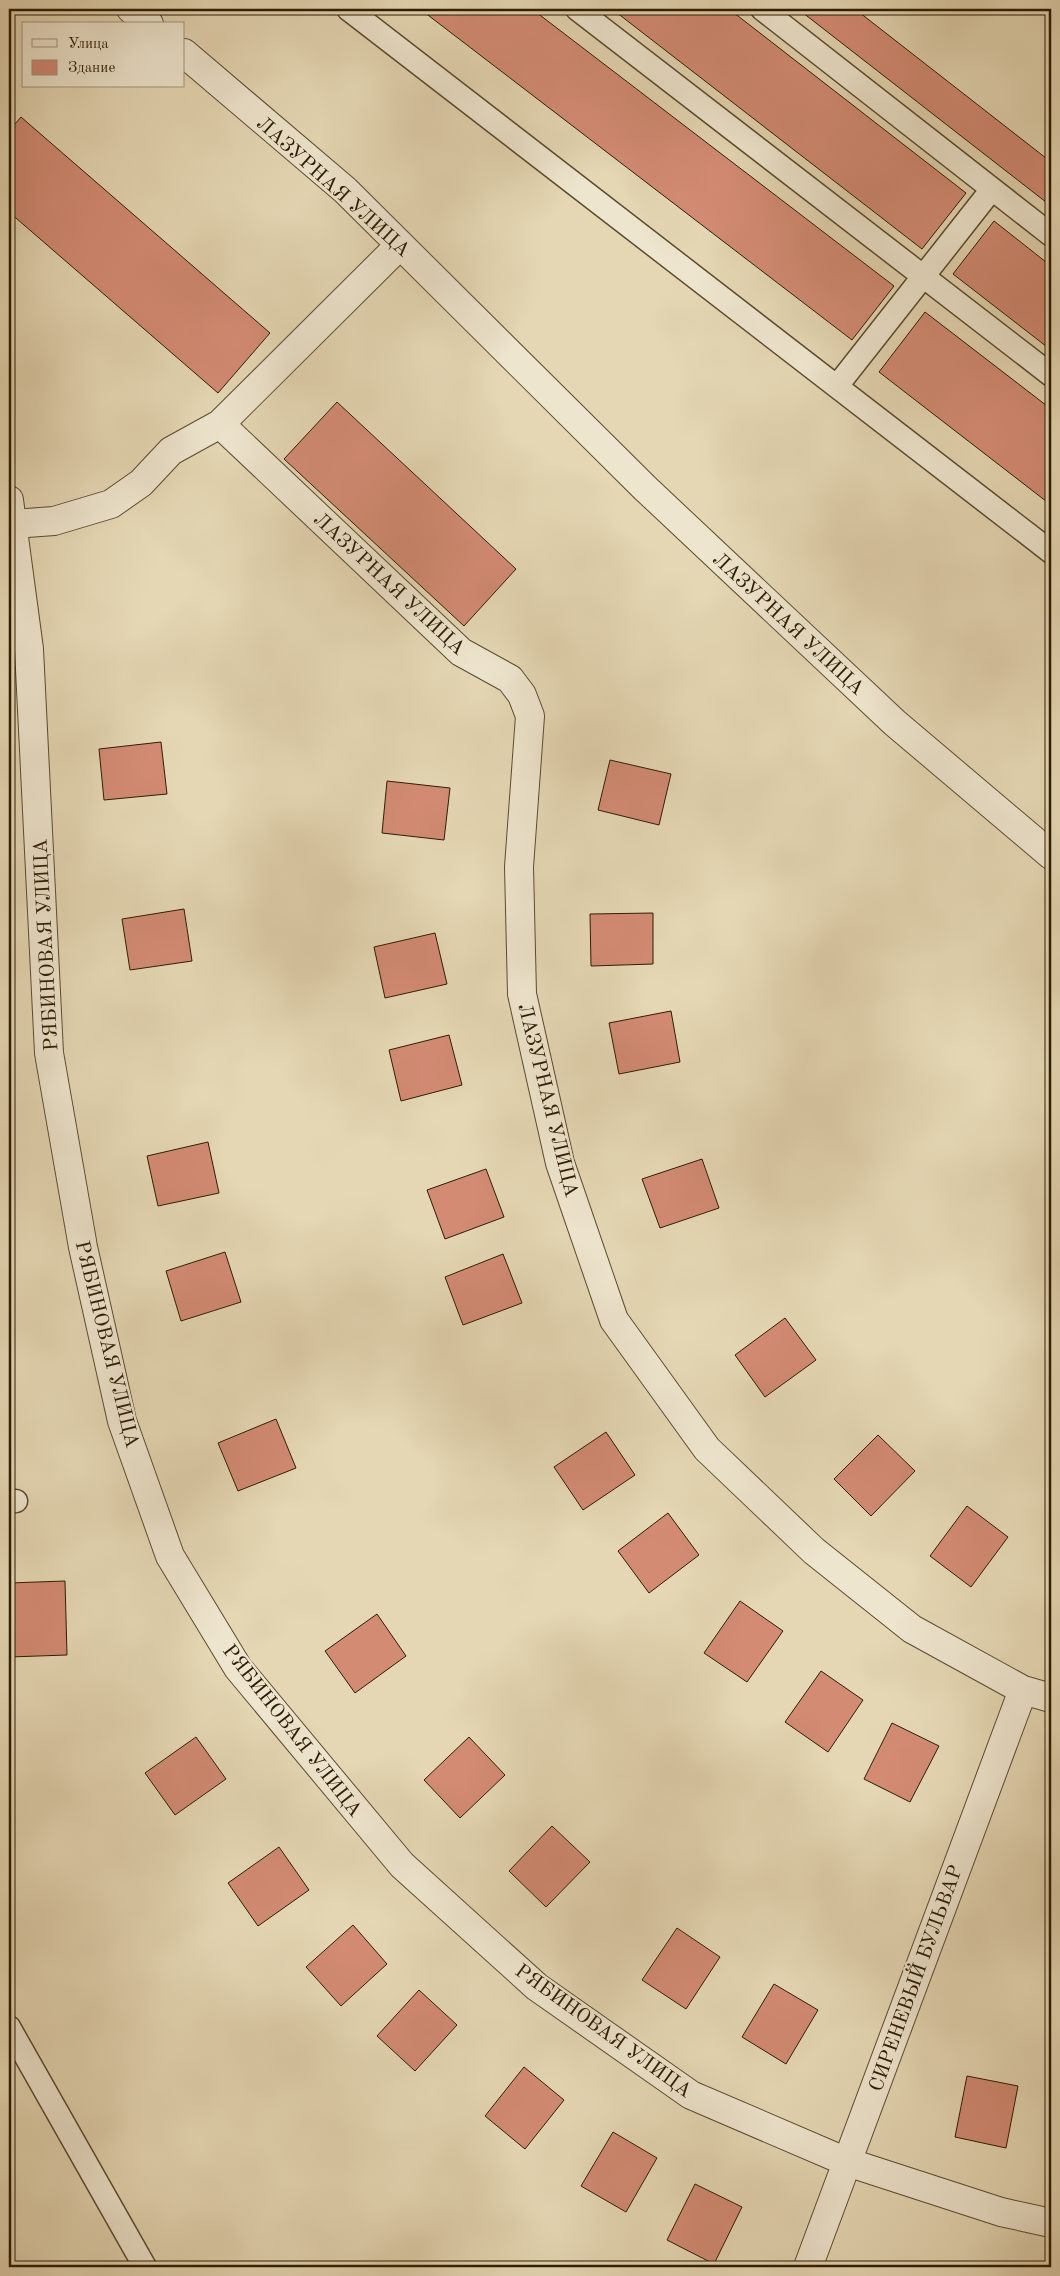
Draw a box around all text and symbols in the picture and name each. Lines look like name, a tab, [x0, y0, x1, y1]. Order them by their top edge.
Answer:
legend	[22, 22, 185, 88]
text: Улица	[68, 37, 109, 52]
text: Здание	[68, 61, 115, 76]
street label: ЛАЗУРНАЯ УЛИЦА	[252, 114, 413, 261]
street label: ЛАЗУРНАЯ УЛИЦА	[309, 509, 468, 660]
street label: ЛАЗУРНАЯ УЛИЦА	[708, 549, 867, 700]
street label: РЯБИНОВАЯ УЛИЦА	[31, 838, 63, 1052]
street label: ЛАЗУРНАЯ УЛИЦА	[513, 1002, 581, 1199]
street label: РЯБИНОВАЯ УЛИЦА	[71, 1239, 141, 1450]
street label: РЯБИНОВАЯ УЛИЦА	[218, 1641, 365, 1821]
street label: СИРЕНЕВЫЙ БУЛЬВАР	[864, 1862, 967, 2095]
street label: РЯБИНОВАЯ УЛИЦА	[511, 1961, 695, 2102]

